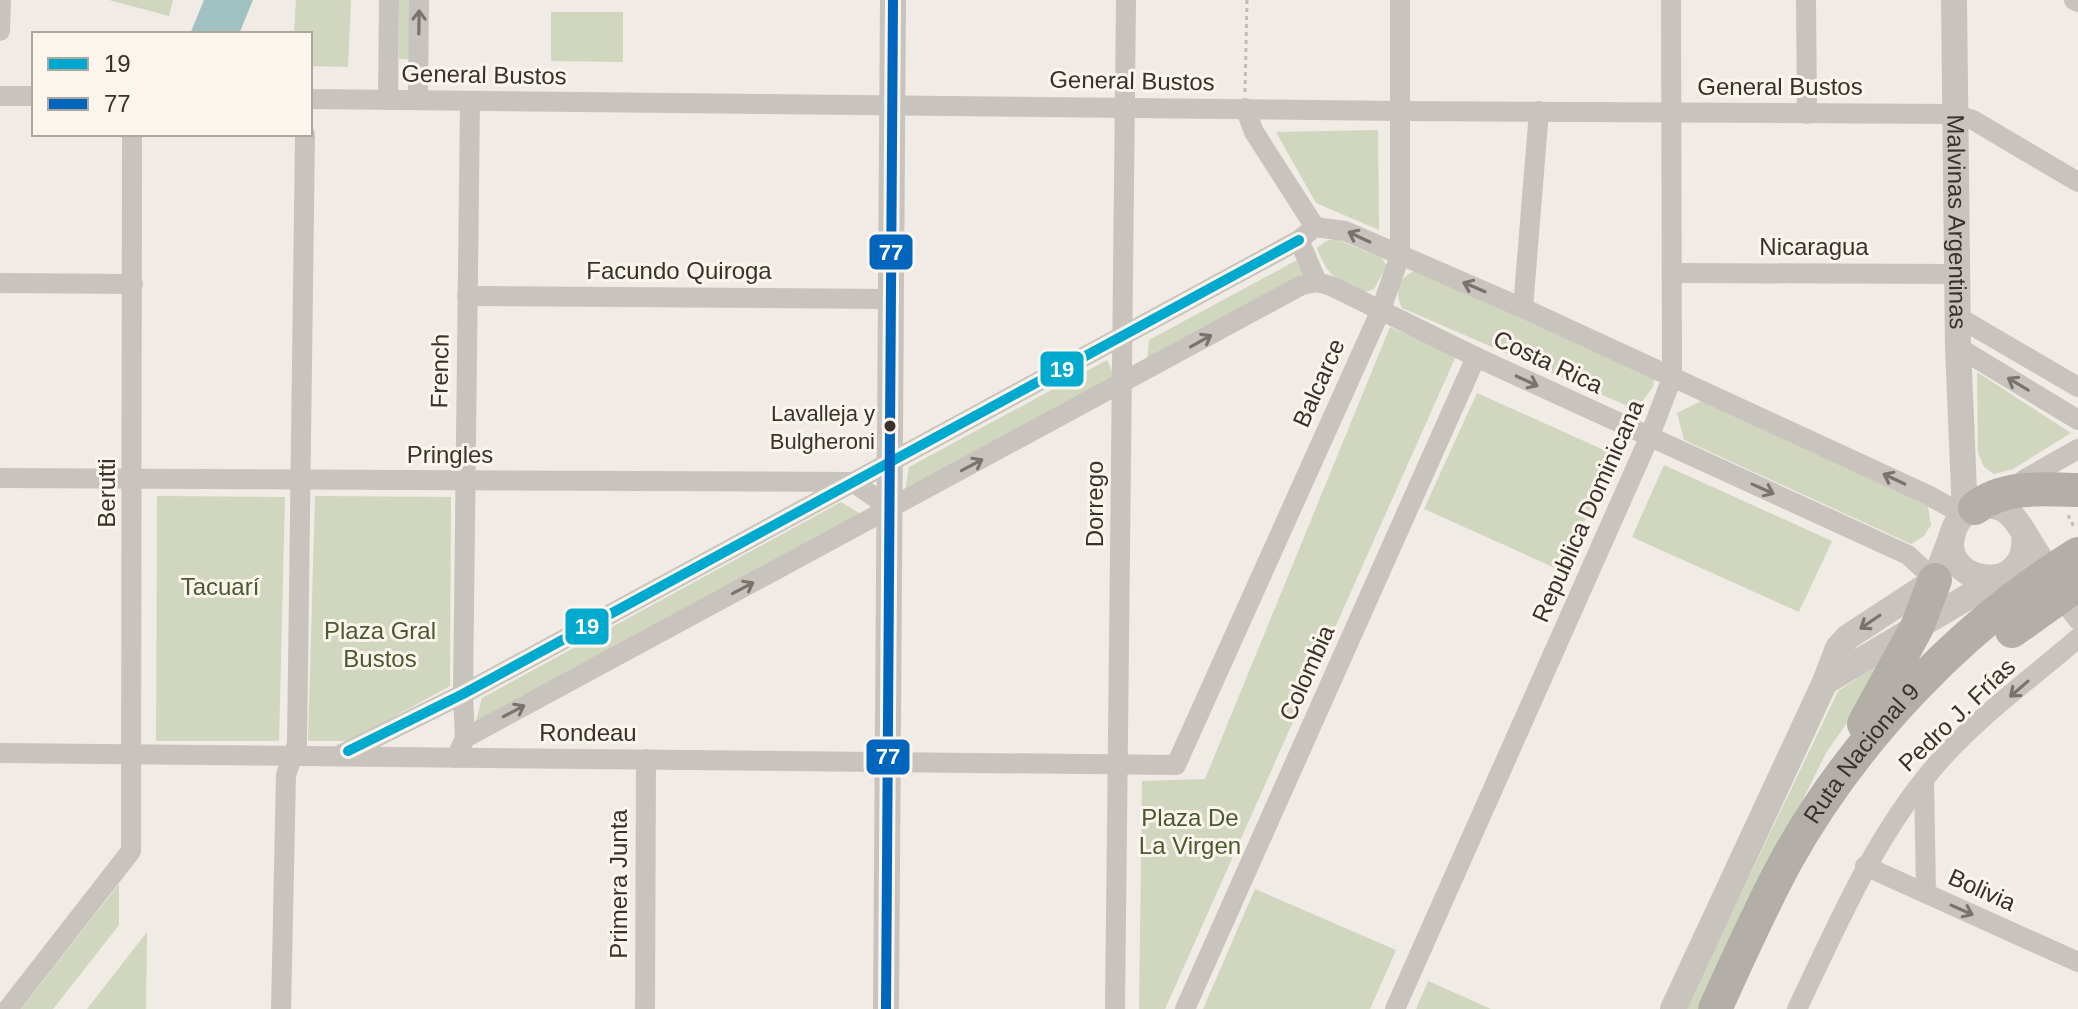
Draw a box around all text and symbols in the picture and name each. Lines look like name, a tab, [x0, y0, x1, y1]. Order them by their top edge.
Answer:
one-way arrow	[411, 9, 427, 36]
legend	[32, 32, 312, 136]
text: 19	[104, 50, 131, 77]
street label: General Bustos	[401, 60, 567, 89]
street label: General Bustos	[1049, 66, 1215, 95]
street label: General Bustos	[1697, 73, 1863, 100]
text: 77	[104, 90, 131, 117]
street label: Malvinas Argentinas	[1942, 114, 1972, 330]
one-way arrow	[1347, 229, 1371, 244]
line badge: 77	[868, 233, 914, 271]
street label: Nicaragua	[1759, 233, 1869, 260]
text: 77	[879, 240, 903, 265]
street label: Facundo Quiroga	[586, 257, 772, 284]
one-way arrow	[1462, 279, 1487, 294]
street label: Costa Rica	[1489, 325, 1608, 399]
street label: French	[425, 333, 454, 409]
one-way arrow	[1189, 333, 1212, 349]
street label: Balcarce	[1287, 335, 1350, 431]
line badge: 19	[1039, 350, 1085, 388]
text: 19	[1050, 357, 1074, 382]
one-way arrow	[1514, 374, 1538, 389]
one-way arrow	[2007, 375, 2030, 391]
street label: Republica Dominicana	[1526, 395, 1649, 626]
place label: Lavalleja y Bulgheroni	[770, 401, 875, 454]
marker: Lavalleja y Bulgheroni	[882, 418, 898, 434]
street label: Pringles	[407, 441, 493, 468]
one-way arrow	[960, 457, 984, 473]
street label: Berutti	[93, 458, 120, 528]
street label: Dorrego	[1081, 461, 1108, 547]
one-way arrow	[1883, 471, 1907, 486]
one-way arrow	[1751, 482, 1775, 497]
park label: Tacuarí	[181, 573, 260, 600]
one-way arrow	[731, 580, 755, 596]
line badge: 19	[564, 607, 610, 646]
text: 19	[575, 614, 599, 639]
one-way arrow	[1859, 614, 1881, 630]
park label: Plaza Gral Bustos	[324, 617, 436, 672]
street label: Colombia	[1274, 620, 1340, 725]
street label: Pedro J. Frías	[1893, 653, 2020, 777]
street label: Ruta Nacional 9	[1798, 677, 1925, 828]
one-way arrow	[2009, 680, 2030, 698]
one-way arrow	[502, 703, 526, 719]
street label: Rondeau	[539, 719, 637, 746]
line badge: 77	[865, 738, 911, 776]
text: 77	[876, 744, 900, 769]
park label: Plaza De La Virgen	[1139, 804, 1241, 859]
street label: Primera Junta	[605, 809, 632, 959]
street label: Bolivia	[1944, 863, 2021, 917]
one-way arrow	[1949, 903, 1974, 918]

